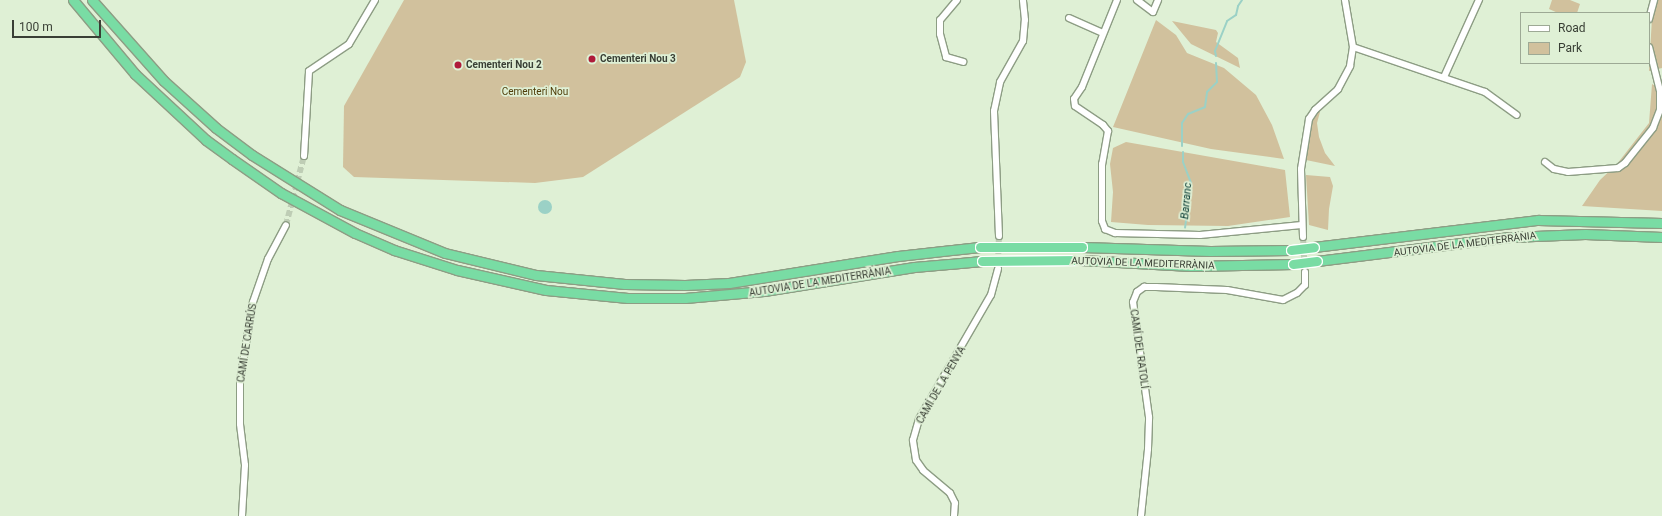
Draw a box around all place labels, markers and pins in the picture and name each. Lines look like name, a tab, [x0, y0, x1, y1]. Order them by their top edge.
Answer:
place label: Cementeri Nou 3	[600, 53, 676, 65]
marker: Cementeri Nou 3	[587, 54, 597, 64]
place label: Cementeri Nou 2	[466, 59, 542, 71]
marker: Cementeri Nou 2	[453, 60, 463, 70]

